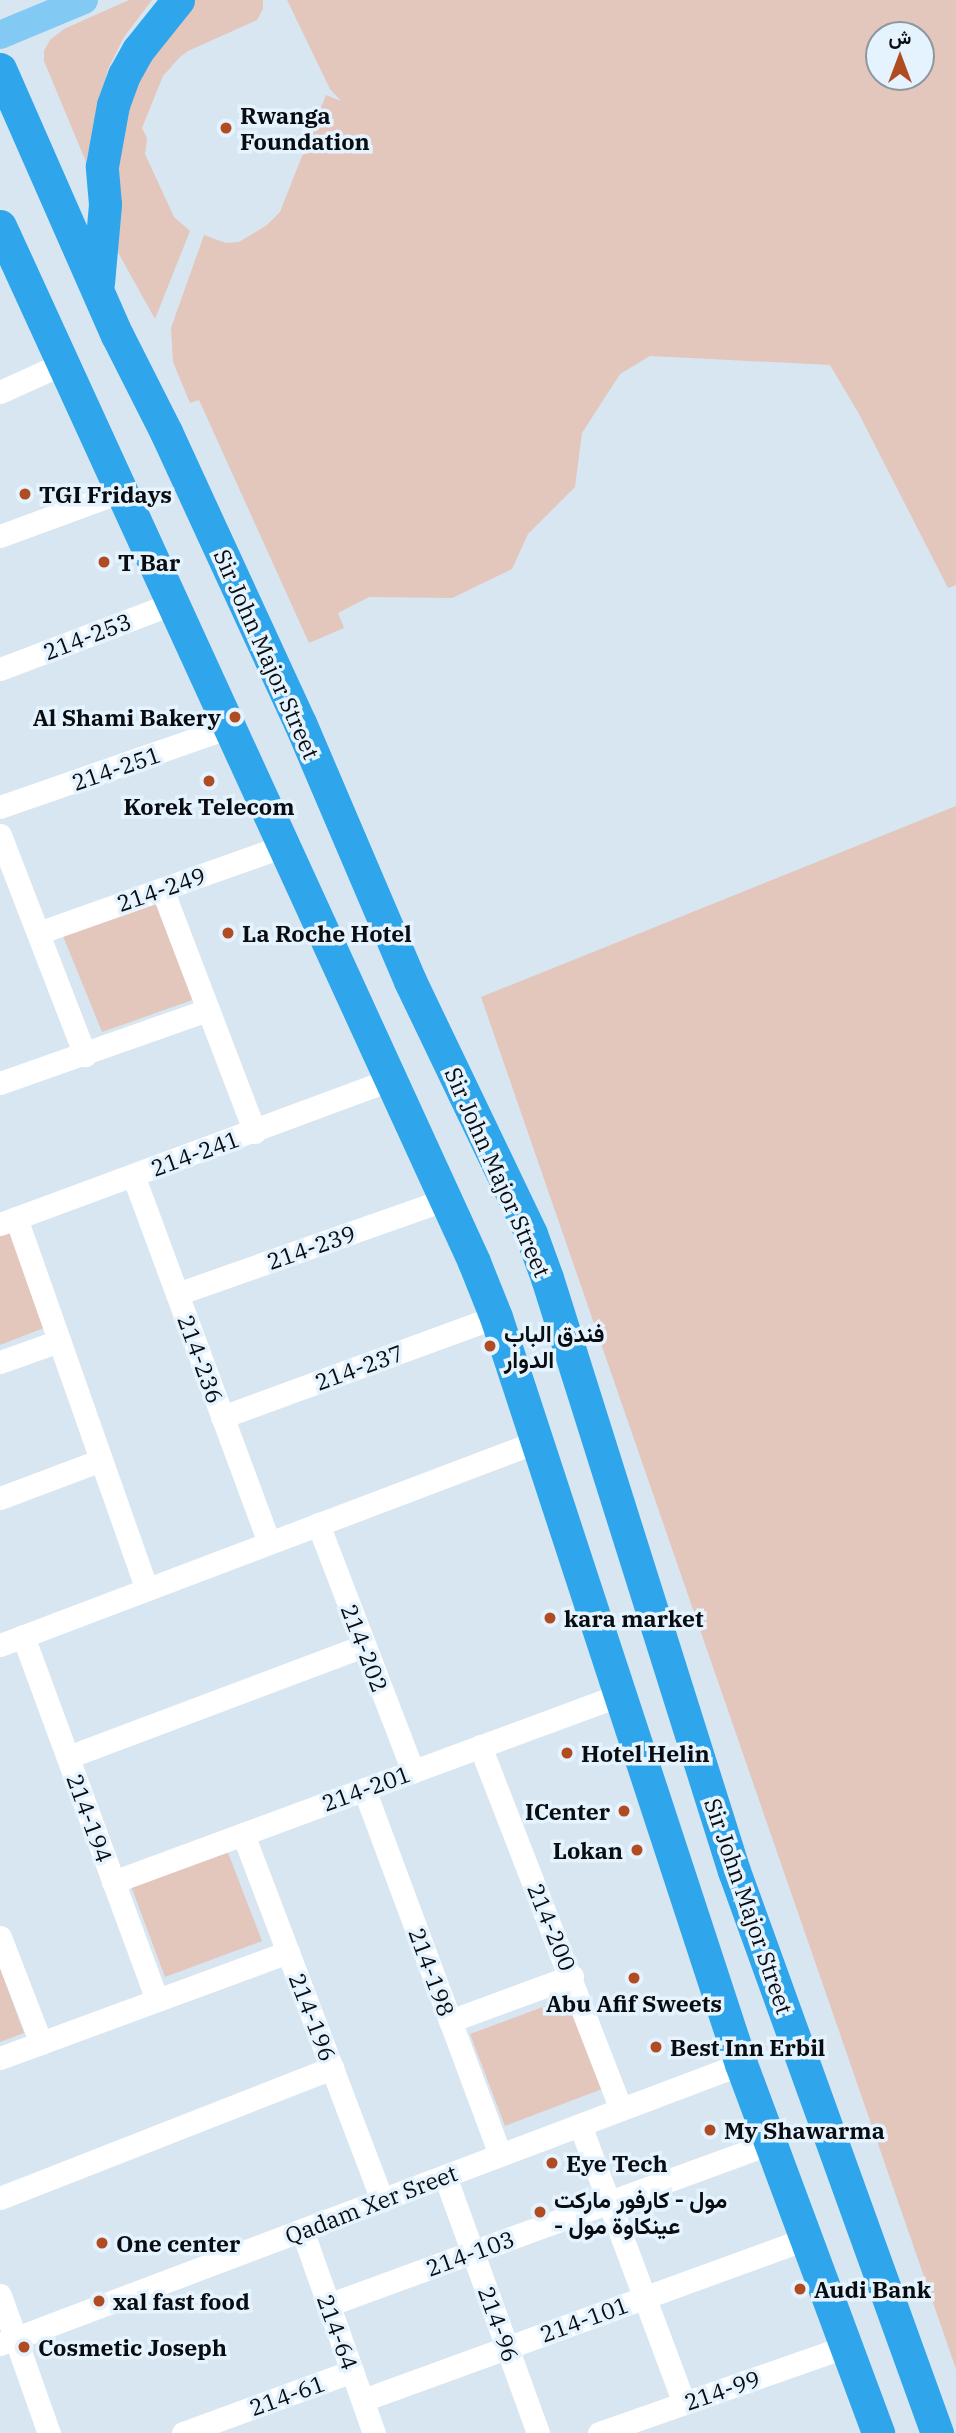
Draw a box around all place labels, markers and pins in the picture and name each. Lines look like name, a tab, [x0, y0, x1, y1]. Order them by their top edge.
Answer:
place label: Rwanga Foundation	[240, 101, 370, 155]
marker: Rwanga Foundation	[218, 120, 234, 136]
place label: TGI Fridays	[39, 480, 172, 508]
marker: TGI Fridays	[17, 486, 33, 502]
place label: T Bar	[118, 548, 180, 576]
marker: T Bar	[96, 554, 112, 570]
place label: Al Shami Bakery	[33, 703, 221, 731]
marker: Al Shami Bakery	[227, 709, 243, 725]
marker: Korek Telecom	[201, 773, 217, 789]
place label: Korek Telecom	[124, 792, 294, 820]
place label: La Roche Hotel	[242, 919, 412, 947]
marker: La Roche Hotel	[220, 925, 236, 941]
place label: فندق الباب الدوار	[504, 1319, 604, 1373]
marker: فندق الباب الدوار	[482, 1338, 498, 1354]
place label: kara market	[564, 1604, 704, 1632]
marker: kara market	[542, 1610, 558, 1626]
place label: Hotel Helin	[581, 1739, 710, 1767]
marker: Hotel Helin	[559, 1745, 575, 1761]
place label: ICenter	[525, 1797, 610, 1825]
marker: ICenter	[616, 1803, 632, 1819]
place label: Lokan	[553, 1836, 623, 1864]
marker: Lokan	[629, 1842, 645, 1858]
marker: Abu Afif Sweets	[626, 1970, 642, 1986]
place label: Abu Afif Sweets	[546, 1989, 722, 2017]
place label: Best Inn Erbil	[670, 2033, 825, 2061]
marker: Best Inn Erbil	[648, 2039, 664, 2055]
place label: My Shawarma	[724, 2116, 885, 2144]
marker: My Shawarma	[702, 2122, 718, 2138]
place label: Eye Tech	[566, 2149, 668, 2177]
marker: Eye Tech	[544, 2155, 560, 2171]
place label: مول - كارفور ماركت - عينكاوة مول	[554, 2185, 727, 2239]
marker: مول - كارفور ماركت - عينكاوة مول	[532, 2204, 548, 2220]
place label: One center	[116, 2229, 240, 2257]
marker: One center	[94, 2235, 110, 2251]
place label: Audi Bank	[814, 2275, 931, 2303]
marker: Audi Bank	[792, 2281, 808, 2297]
place label: xal fast food	[113, 2287, 250, 2315]
marker: xal fast food	[91, 2293, 107, 2309]
place label: Cosmetic Joseph	[38, 2333, 227, 2361]
marker: Cosmetic Joseph	[16, 2339, 32, 2355]

